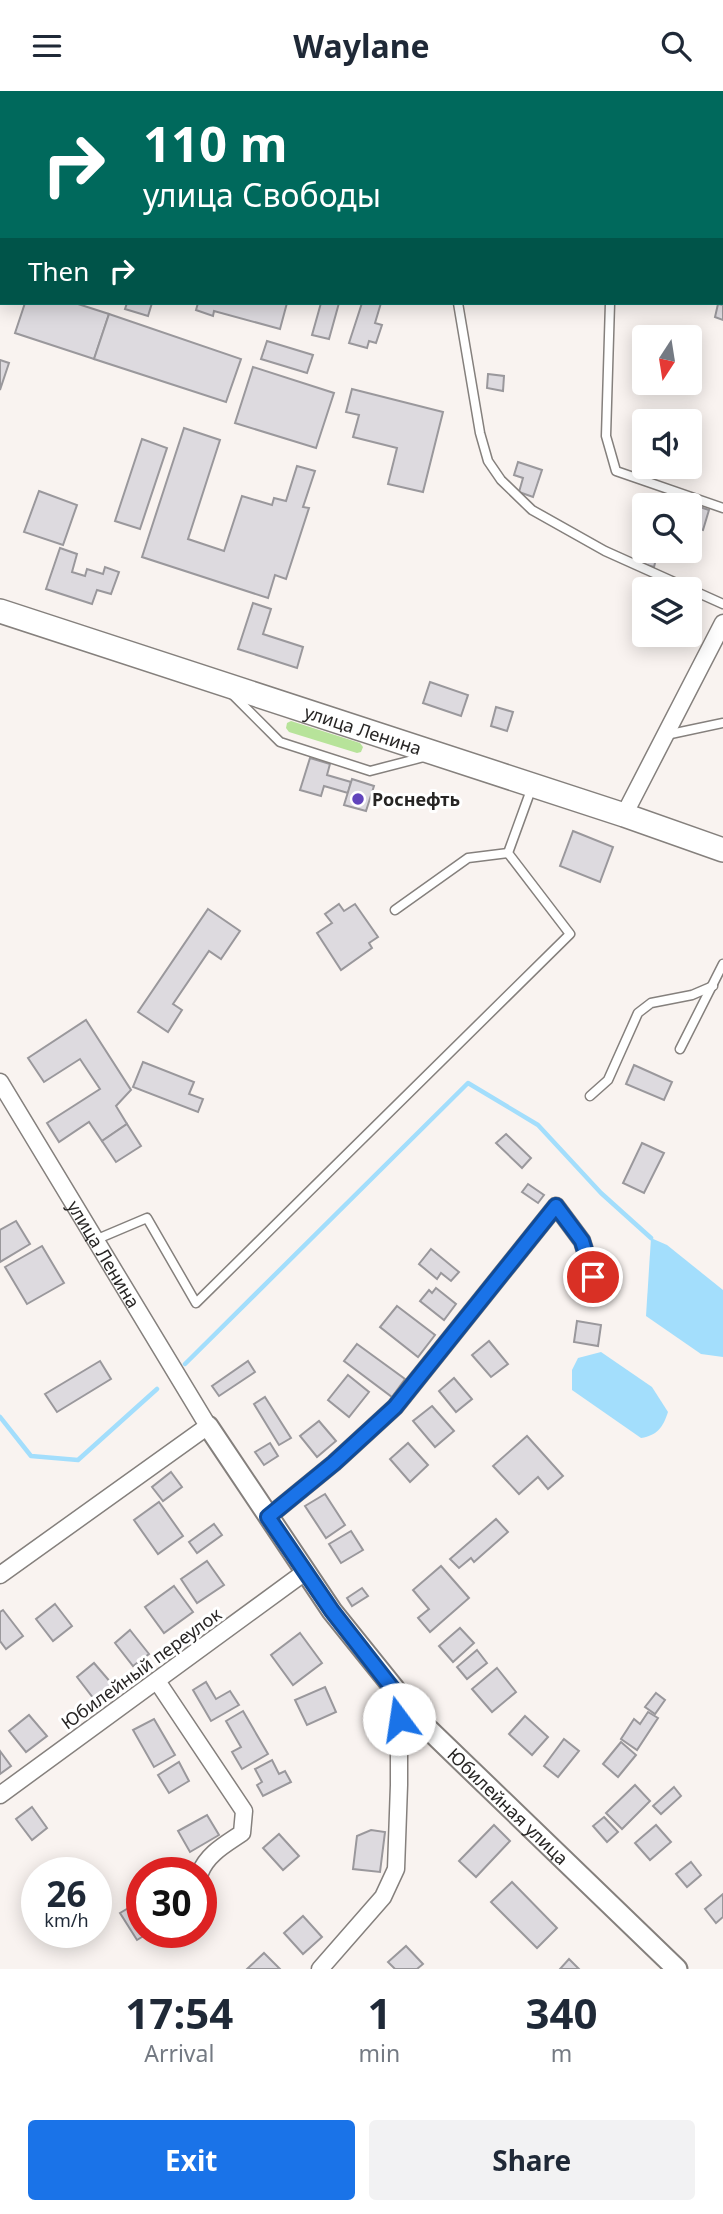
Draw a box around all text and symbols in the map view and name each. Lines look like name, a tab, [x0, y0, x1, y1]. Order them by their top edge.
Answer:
text: Waylane	[293, 24, 430, 67]
icon: menu	[28, 27, 66, 65]
icon: search	[657, 27, 695, 65]
text: 110 m	[143, 110, 288, 176]
icon: right	[28, 119, 119, 210]
text: улица Свободы	[143, 173, 381, 216]
icon: right	[103, 252, 141, 290]
text: Then	[28, 253, 89, 289]
north arrow	[632, 325, 702, 395]
map controls	[632, 325, 702, 647]
button: sound	[632, 409, 702, 479]
button: search	[632, 493, 702, 563]
button: layers	[632, 577, 702, 647]
street label: улица Ленина	[302, 699, 425, 760]
place label: Роснефть	[372, 787, 460, 811]
marker: Роснефть	[350, 791, 366, 807]
street label: улица Ленина	[62, 1196, 146, 1312]
pin	[563, 1247, 623, 1307]
icon: arrive	[574, 1258, 612, 1296]
street label: Юбилейный переулок	[56, 1602, 226, 1734]
position arrow	[362, 1682, 436, 1756]
street label: Юбилейная улица	[443, 1742, 574, 1870]
speed limit sign: 30	[126, 1857, 217, 1948]
text: 26	[46, 1870, 87, 1917]
text: km/h	[44, 1908, 89, 1932]
text: 17:54	[125, 1984, 233, 2041]
text: 1	[367, 1984, 391, 2041]
text: 340	[526, 1984, 598, 2041]
text: Arrival	[144, 2037, 214, 2069]
text: min	[359, 2037, 400, 2069]
text: m	[551, 2037, 572, 2069]
button: Exit	[28, 2120, 355, 2200]
button: Share	[369, 2120, 695, 2200]

